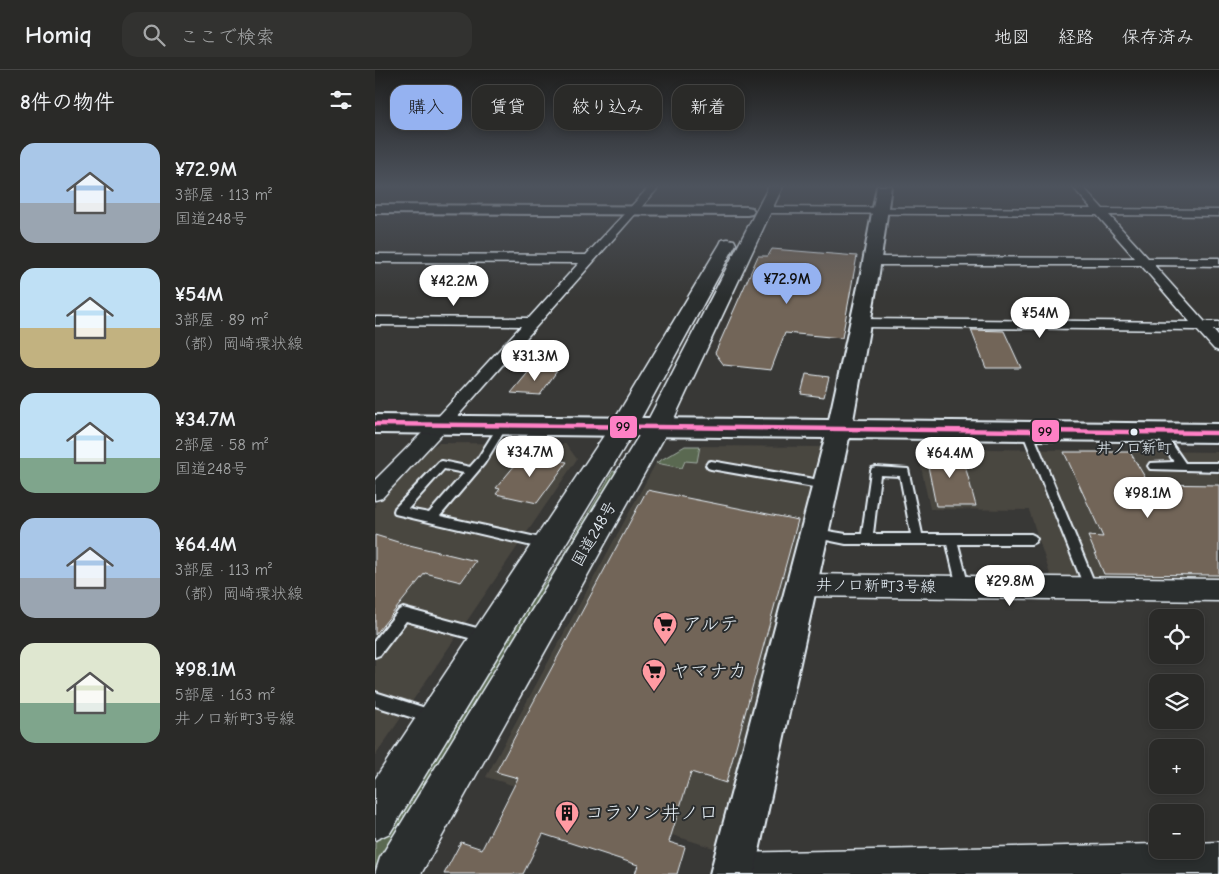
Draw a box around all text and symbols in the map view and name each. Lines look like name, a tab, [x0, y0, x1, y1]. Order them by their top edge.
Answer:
search box	[122, 12, 472, 57]
text: Homiq	[25, 21, 92, 49]
icon: search	[140, 21, 168, 49]
text: ここで検索	[180, 26, 275, 48]
text: 地図	[994, 27, 1030, 48]
text: 経路	[1058, 27, 1094, 48]
text: 保存済み	[1122, 27, 1194, 48]
chip: 購入	[390, 85, 462, 130]
chip: 賃貸	[472, 85, 544, 130]
chip: 絞り込み	[554, 85, 662, 130]
chip: 新着	[672, 85, 744, 130]
icon: filters	[327, 86, 355, 114]
text: 8件の物件	[20, 90, 115, 114]
text: ¥72.9M	[175, 157, 237, 181]
icon: home	[60, 163, 120, 223]
text: 3部屋 · 113 m²	[175, 186, 272, 204]
text: 国道248号	[175, 210, 247, 228]
pin: ¥72.9M	[746, 262, 828, 305]
pin: ¥42.2M	[413, 264, 495, 307]
text: ¥72.9M	[763, 270, 811, 288]
text: ¥42.2M	[430, 272, 478, 290]
text: ¥54M	[175, 282, 223, 306]
icon: home	[60, 288, 120, 348]
pin: ¥54M	[1010, 296, 1070, 339]
text: ¥54M	[1022, 304, 1058, 322]
text: 3部屋 · 89 m²	[175, 311, 268, 329]
text: （都）岡崎環状線	[175, 335, 303, 353]
pin: ¥31.3M	[494, 340, 576, 382]
text: ¥31.3M	[512, 347, 558, 365]
text: ¥34.7M	[175, 407, 236, 431]
icon: home	[60, 413, 120, 473]
line badge: 99	[609, 415, 638, 439]
text: 99	[616, 418, 630, 435]
line badge: 99	[1031, 419, 1060, 443]
text: 99	[1038, 423, 1052, 440]
marker: 井ノ口新町	[1129, 427, 1139, 437]
text: 2部屋 · 58 m²	[175, 436, 268, 454]
pin: ¥34.7M	[489, 436, 571, 478]
pin: ¥64.4M	[909, 436, 991, 479]
place label: 井ノ口新町	[1096, 439, 1172, 457]
text: ¥34.7M	[507, 443, 553, 461]
text: ¥64.4M	[926, 444, 974, 462]
text: 国道248号	[175, 460, 247, 478]
pin: ¥98.1M	[1107, 476, 1189, 519]
text: ¥98.1M	[1125, 484, 1171, 502]
street label: 国道248号	[568, 498, 620, 570]
text: ¥64.4M	[175, 532, 237, 556]
icon: home	[60, 538, 120, 598]
text: 3部屋 · 113 m²	[175, 561, 272, 579]
pin: ¥29.8M	[969, 564, 1051, 607]
text: ¥29.8M	[986, 572, 1034, 590]
street label: 井ノ口新町3号線	[816, 576, 936, 596]
text: （都）岡崎環状線	[175, 585, 303, 603]
map controls	[1149, 609, 1204, 859]
button: locate	[1149, 609, 1204, 664]
supermarket icon: アルテ	[652, 611, 678, 645]
place label: アルテ	[683, 613, 739, 635]
text: ¥98.1M	[175, 657, 236, 681]
supermarket icon: ヤマナカ	[641, 658, 667, 692]
place label: ヤマナカ	[671, 660, 747, 682]
icon: home	[60, 663, 120, 723]
button: layers	[1149, 674, 1204, 729]
text: 5部屋 · 163 m²	[175, 686, 275, 704]
text: 井ノ口新町3号線	[175, 710, 295, 728]
button: +	[1149, 739, 1204, 794]
building icon: コラソン井ノ口	[554, 800, 580, 834]
place label: コラソン井ノ口	[585, 802, 718, 824]
button: −	[1149, 804, 1204, 859]

